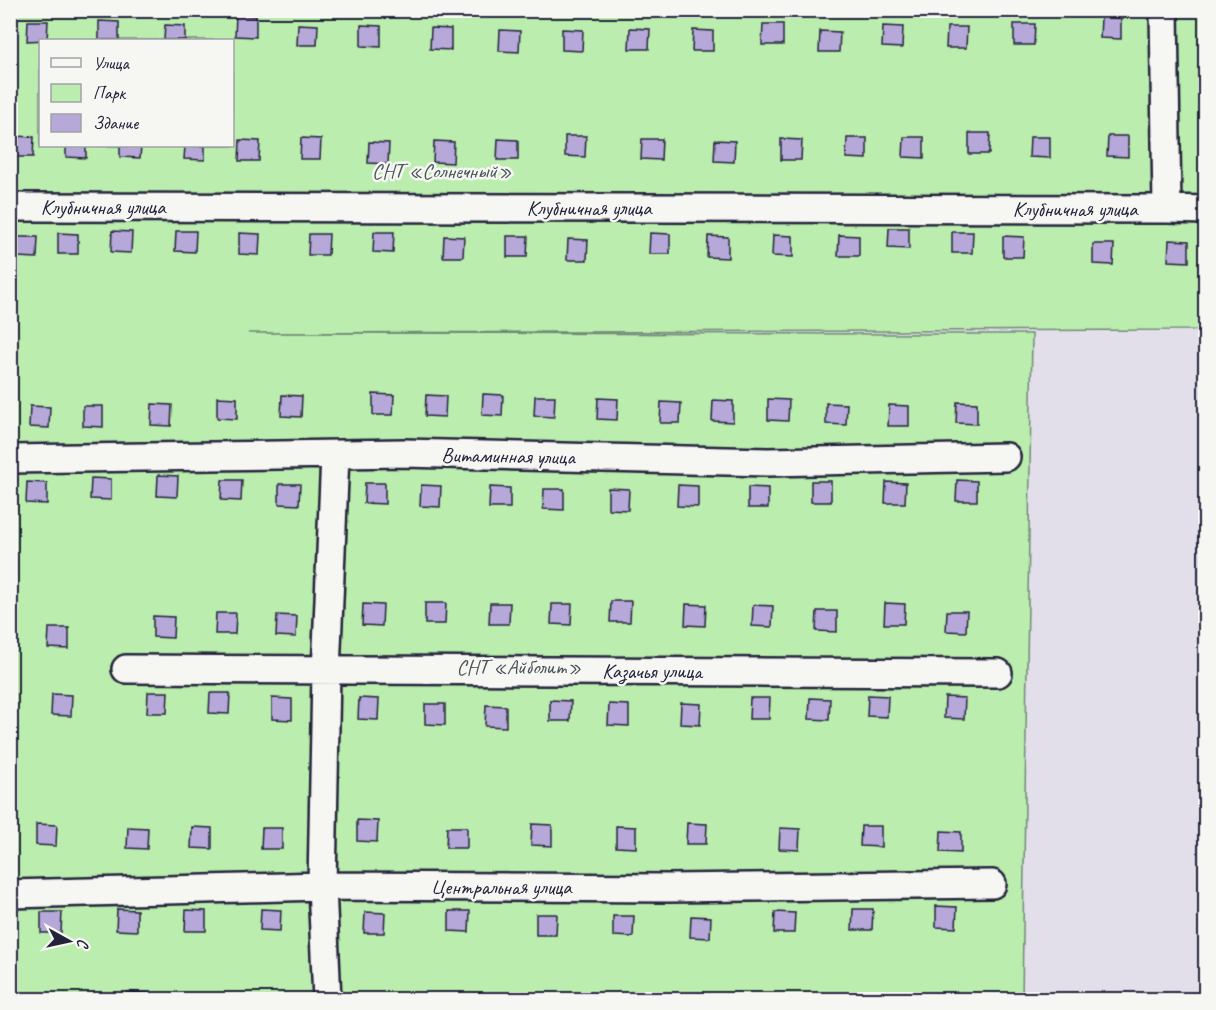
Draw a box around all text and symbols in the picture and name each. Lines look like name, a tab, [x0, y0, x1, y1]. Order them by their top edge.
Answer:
legend	[39, 39, 234, 147]
text: Улица	[93, 52, 130, 74]
text: Парк	[93, 82, 127, 104]
text: Здание	[93, 112, 139, 134]
park label: СНТ «Солнечный»	[372, 158, 512, 184]
street label: Клубничная улица	[41, 194, 167, 220]
street label: Клубничная улица	[527, 195, 653, 221]
street label: Клубничная улица	[1013, 196, 1139, 222]
street label: Витаминная улица	[441, 442, 577, 470]
park label: СНТ «Айболит»	[457, 654, 582, 680]
street label: Казачья улица	[602, 658, 704, 685]
street label: Центральная улица	[431, 874, 573, 900]
north arrow	[39, 911, 99, 971]
text: С	[72, 938, 93, 950]

